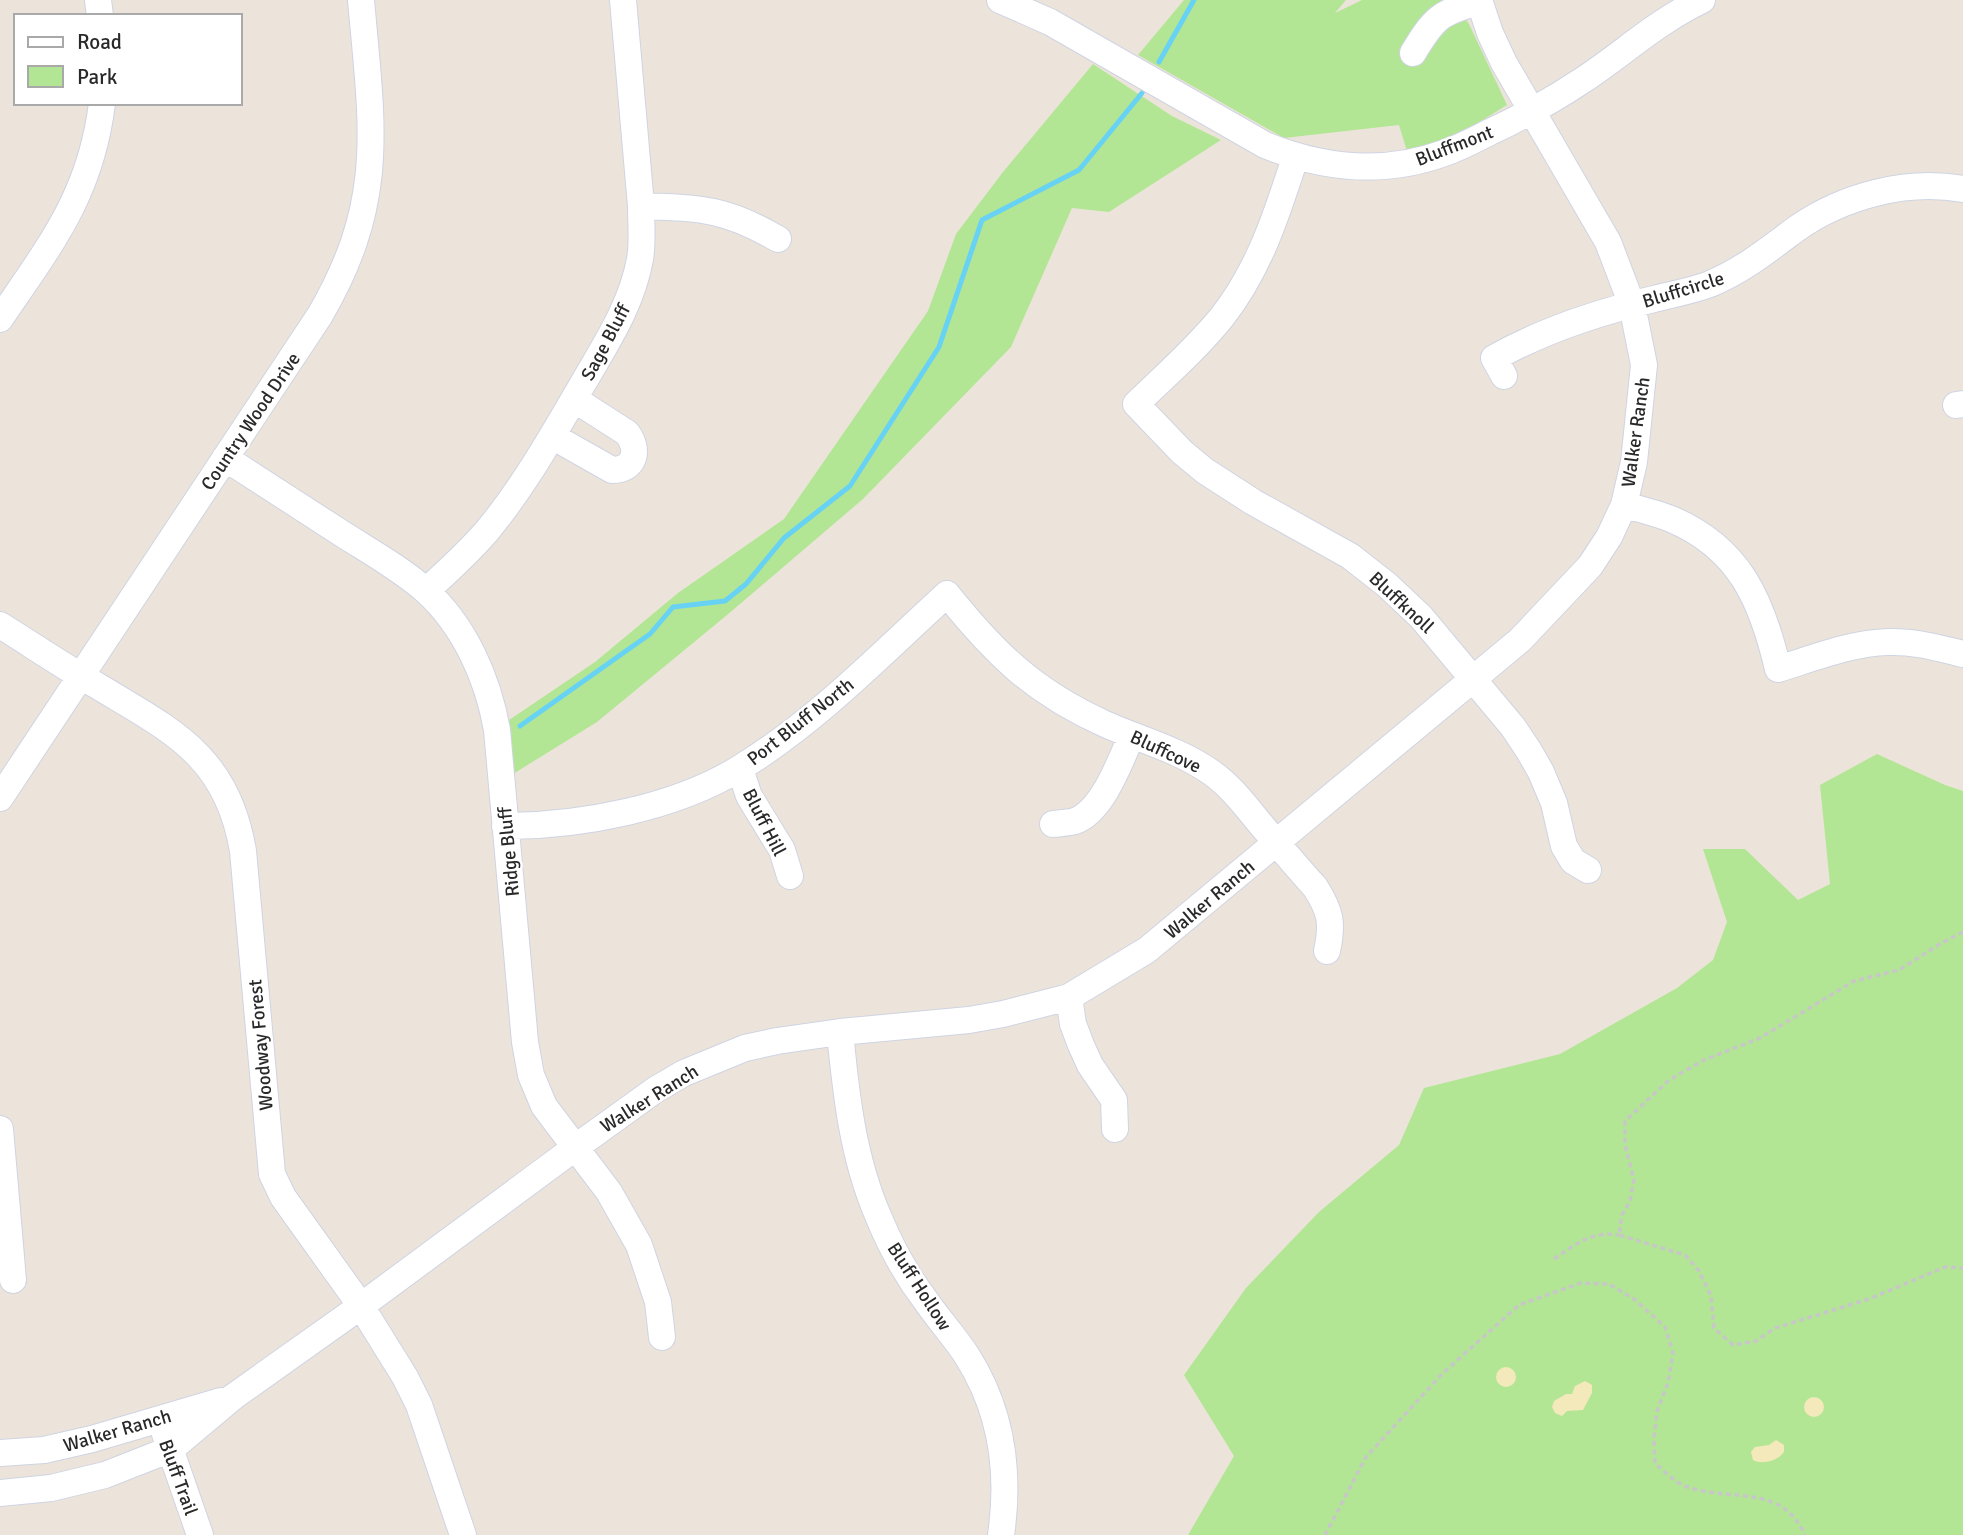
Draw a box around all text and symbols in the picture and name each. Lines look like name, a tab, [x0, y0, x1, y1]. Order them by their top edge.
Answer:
legend	[14, 14, 242, 105]
text: Road	[77, 29, 122, 55]
text: Park	[77, 64, 118, 90]
street label: Bluffmont	[1412, 120, 1497, 172]
street label: Bluffcircle	[1640, 266, 1727, 314]
street label: Sage Bluff	[576, 299, 636, 385]
street label: Country Wood Drive	[196, 348, 306, 495]
street label: Walker Ranch	[1616, 375, 1656, 489]
street label: Bluffknoll	[1364, 567, 1439, 639]
street label: Port Bluff North	[742, 673, 859, 771]
street label: Bluffcove	[1126, 725, 1205, 779]
street label: Bluff Hill	[737, 785, 791, 860]
street label: Ridge Bluff	[493, 805, 525, 898]
street label: Walker Ranch	[1159, 855, 1260, 945]
street label: Woodway Forest	[243, 978, 279, 1111]
street label: Walker Ranch	[596, 1059, 703, 1138]
street label: Bluff Hollow	[882, 1238, 957, 1335]
street label: Walker Ranch	[61, 1404, 174, 1458]
street label: Bluff Trail	[153, 1436, 203, 1519]

